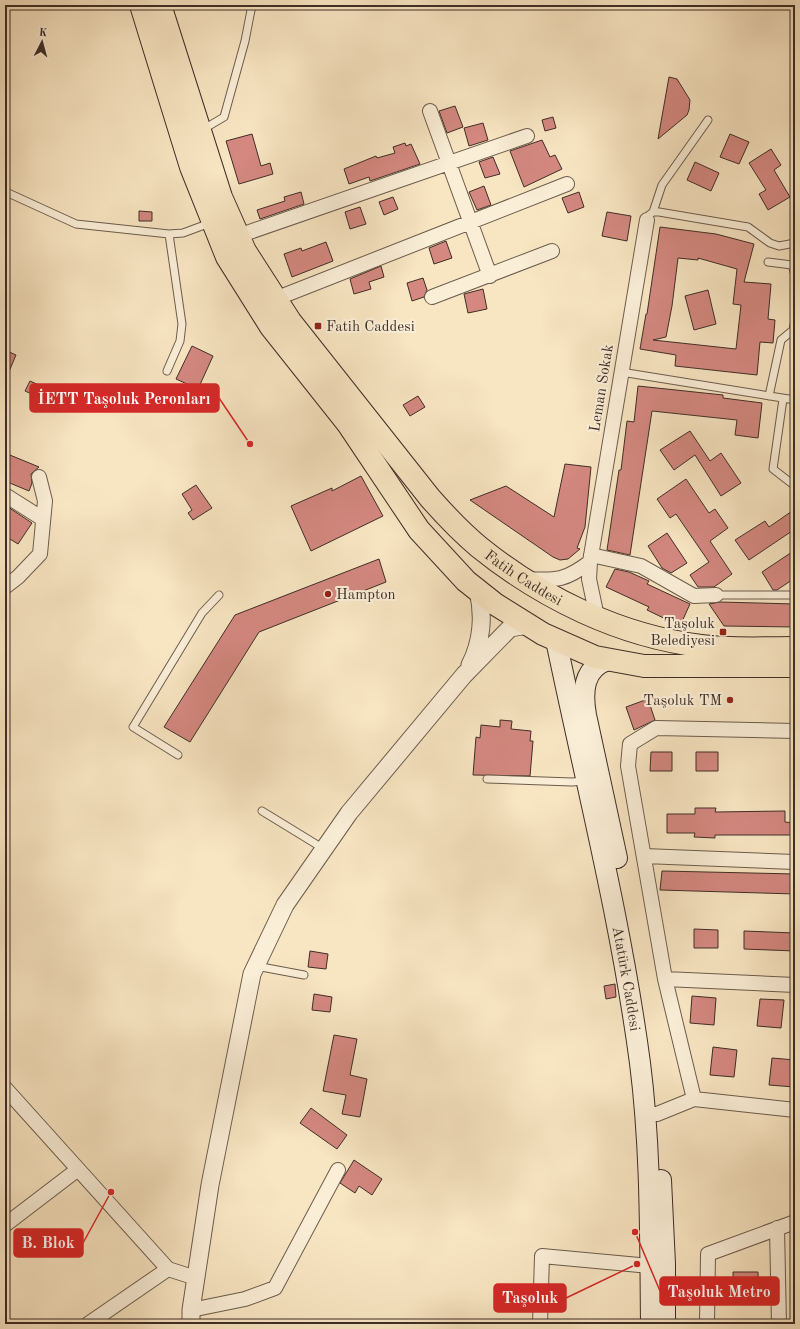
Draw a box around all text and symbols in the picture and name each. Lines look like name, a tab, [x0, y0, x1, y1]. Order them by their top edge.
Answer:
north arrow	[22, 22, 62, 62]
text: K	[38, 28, 48, 40]
place label: Fatih Caddesi	[326, 320, 415, 335]
marker: Fatih Caddesi	[313, 321, 323, 331]
street label: Leman Sokak	[588, 343, 617, 433]
callout: İETT Taşoluk Peronları	[30, 384, 219, 412]
text: İETT Taşoluk Peronları	[38, 388, 211, 408]
street label: Fatih Caddesi	[481, 548, 564, 609]
place label: Hampton	[336, 588, 396, 603]
marker: Hampton	[323, 589, 333, 599]
place label: Taşoluk Belediyesi	[650, 617, 715, 649]
marker: Taşoluk Belediyesi	[718, 627, 728, 637]
place label: Taşoluk TM	[643, 694, 722, 709]
marker: Taşoluk TM	[725, 695, 735, 705]
street label: Atatürk Caddesi	[608, 925, 641, 1032]
callout: B. Blok	[14, 1229, 83, 1257]
text: B. Blok	[21, 1236, 75, 1252]
callout: Taşoluk Metro	[660, 1277, 779, 1305]
callout: Taşoluk	[494, 1284, 566, 1312]
text: Taşoluk Metro	[667, 1285, 771, 1301]
text: Taşoluk	[502, 1291, 558, 1307]

